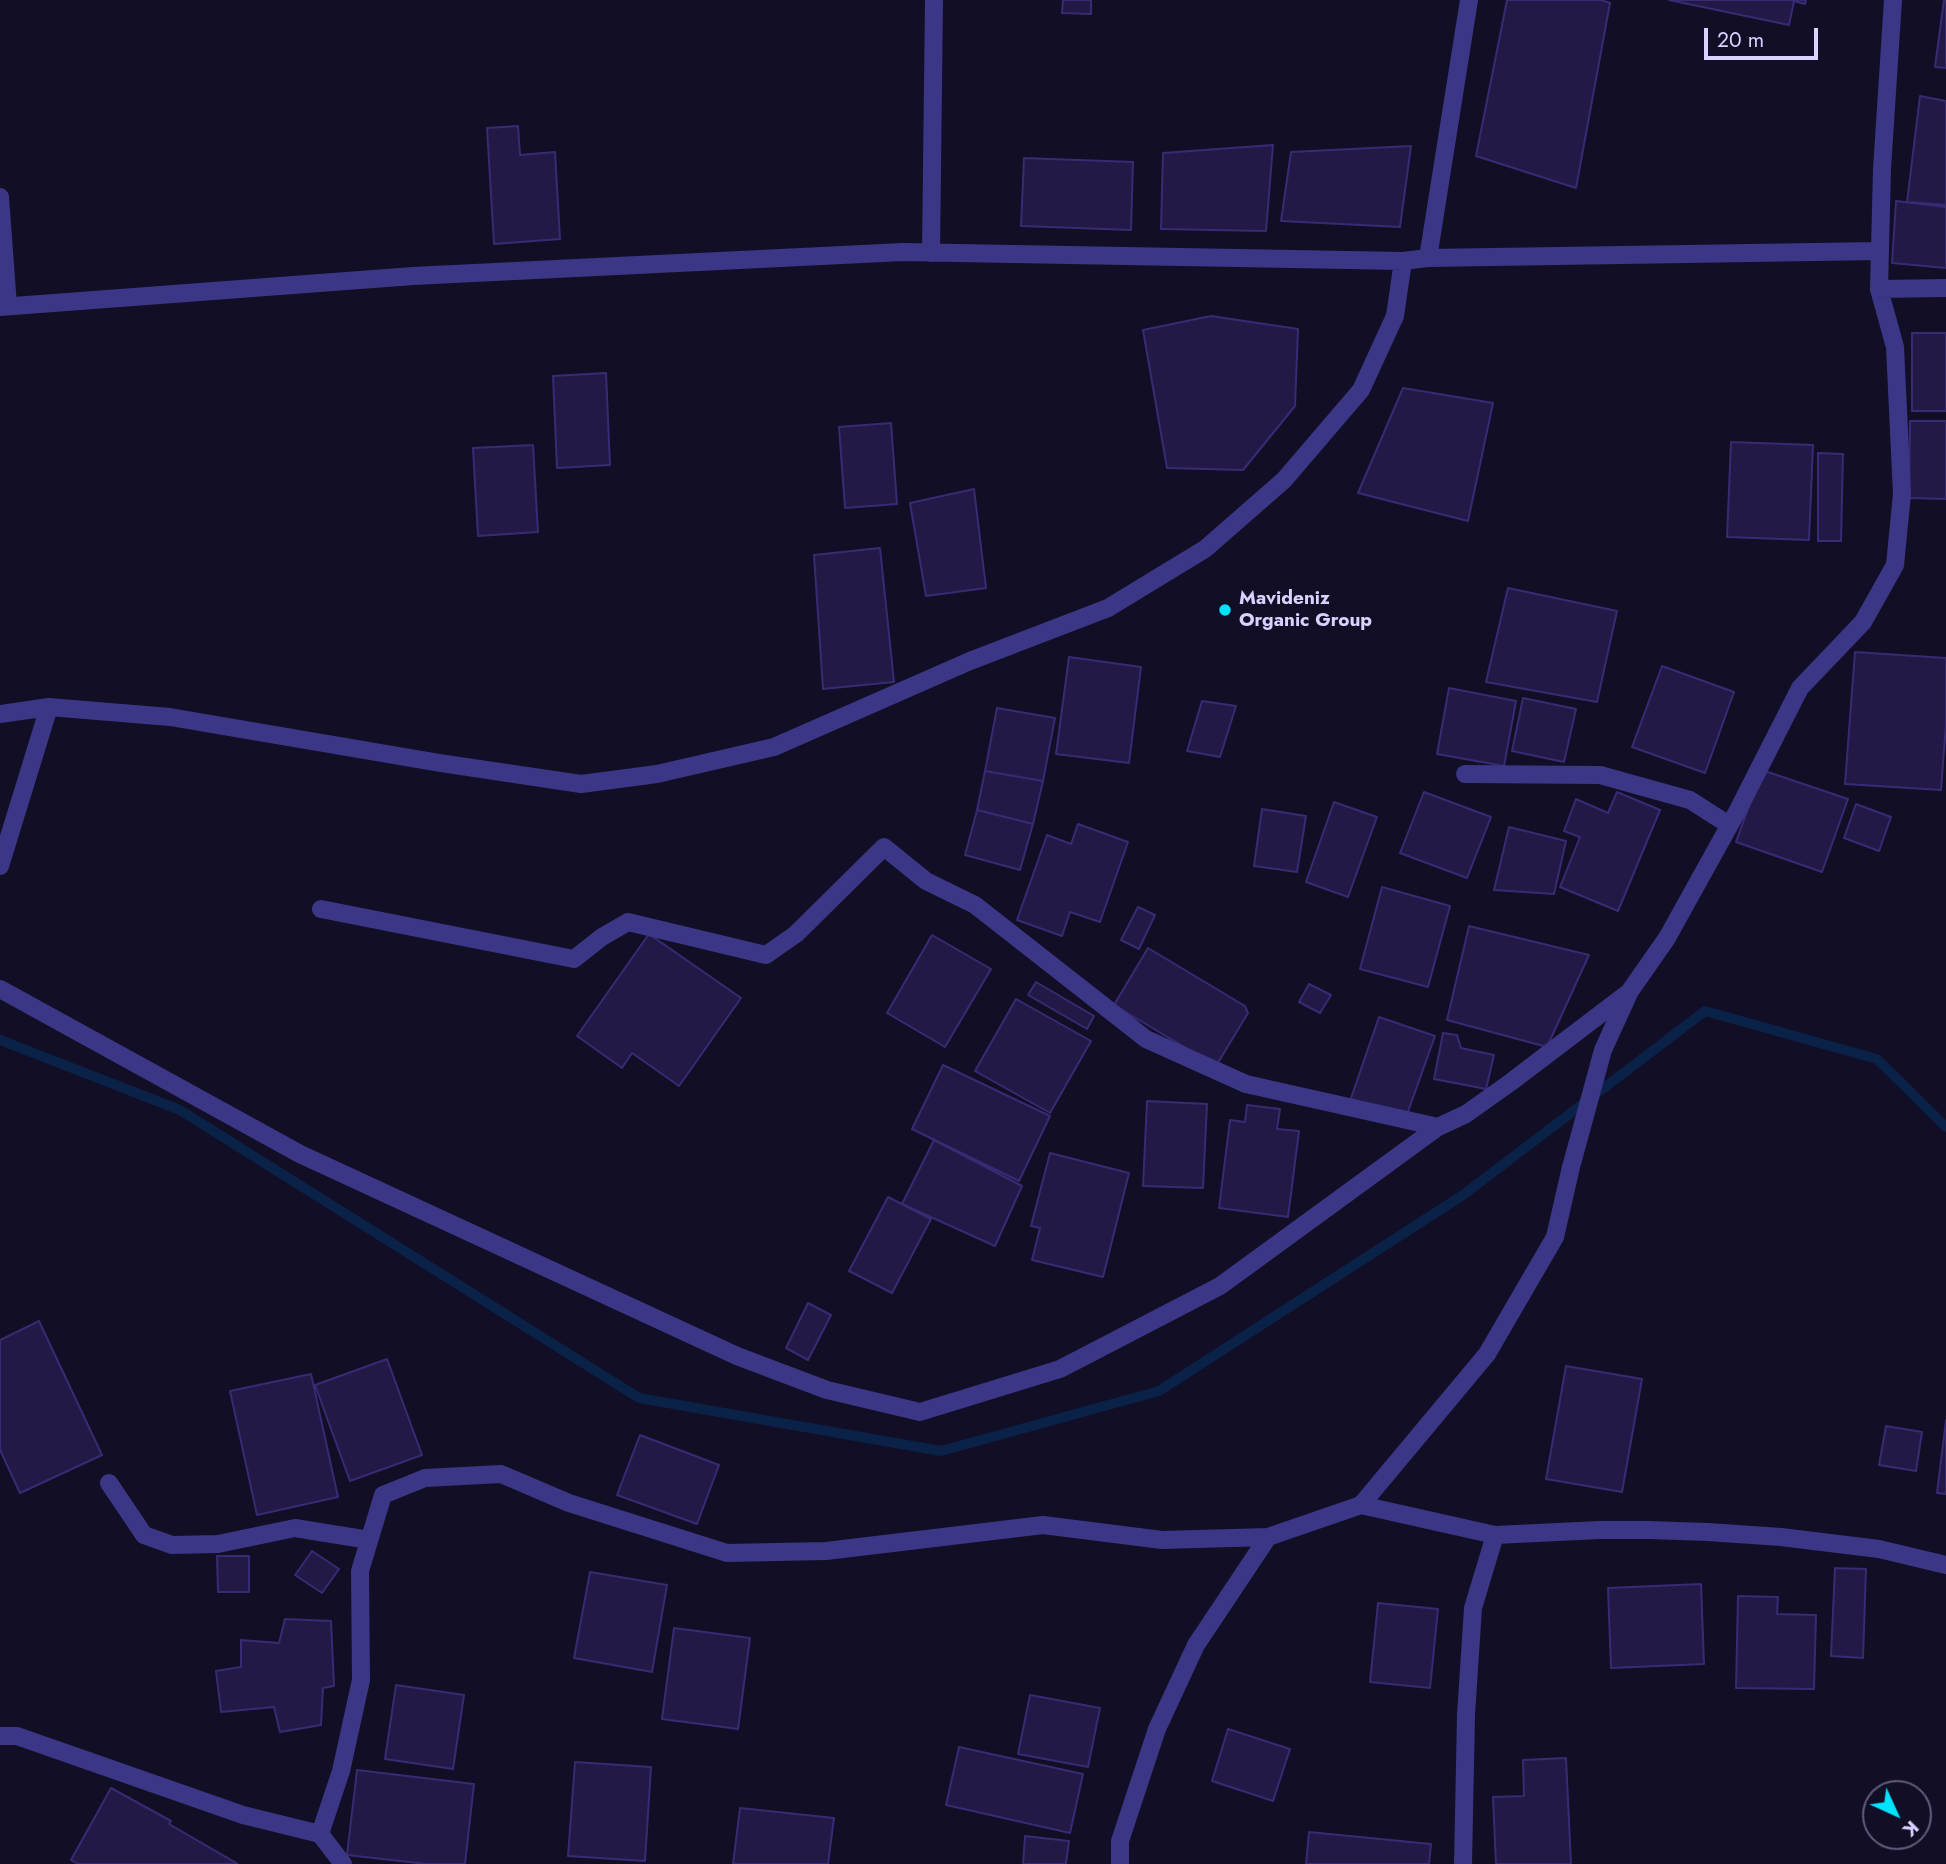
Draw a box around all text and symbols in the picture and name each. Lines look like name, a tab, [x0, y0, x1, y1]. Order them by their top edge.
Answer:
scale bar	[1708, 14, 1822, 58]
text: 20 m	[1717, 25, 1764, 55]
place label: Mavideniz Organic Group	[1239, 588, 1372, 632]
marker: Mavideniz Organic Group	[1217, 602, 1233, 618]
north arrow	[1862, 1780, 1932, 1850]
text: K	[1897, 1815, 1925, 1843]

